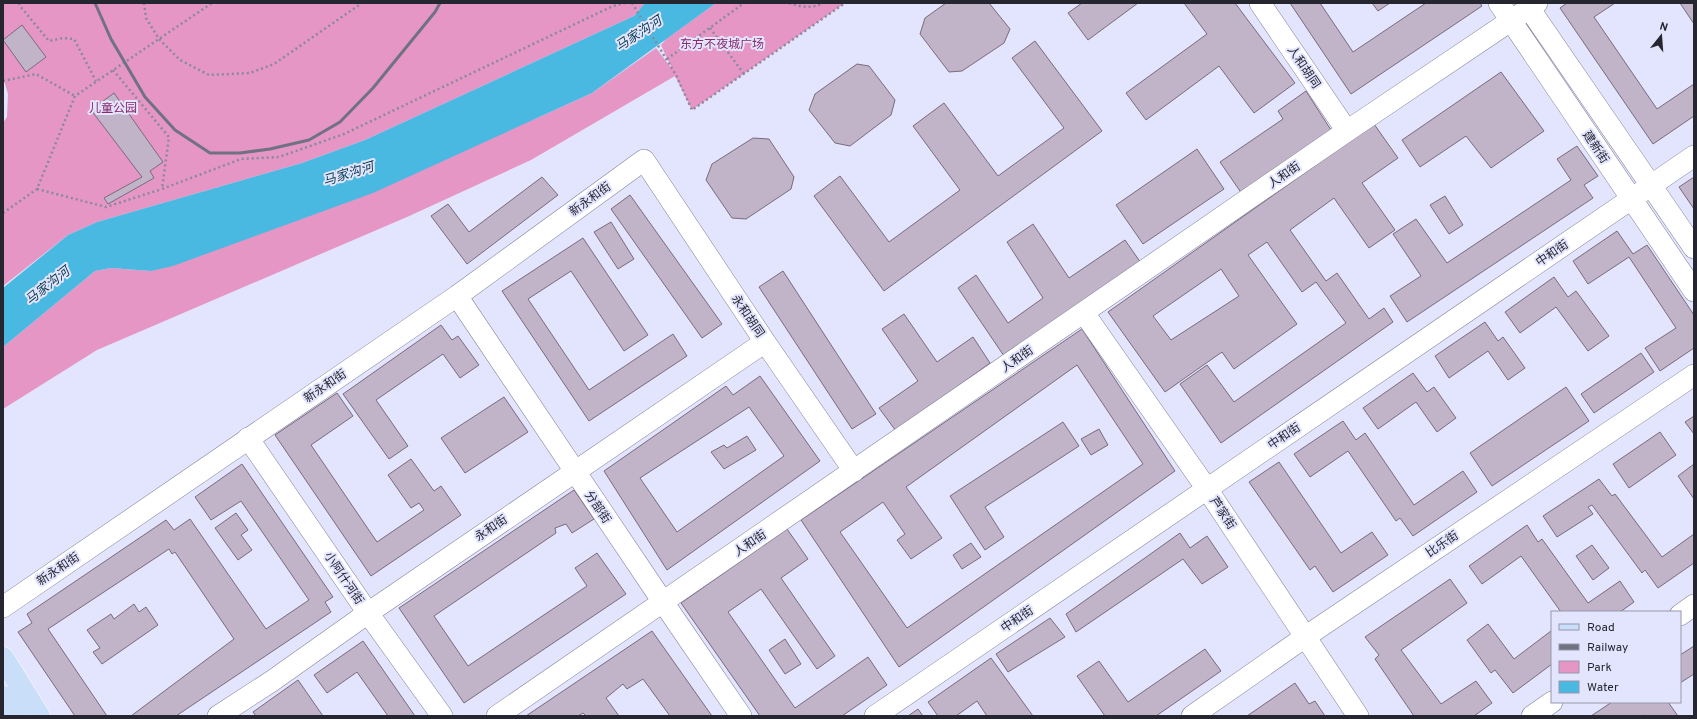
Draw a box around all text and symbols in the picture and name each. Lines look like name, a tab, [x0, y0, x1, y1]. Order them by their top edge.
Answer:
water label: 马家沟河	[613, 12, 668, 56]
north arrow	[1641, 16, 1681, 56]
text: N	[1658, 20, 1669, 35]
park label: 东方不夜城广场	[680, 37, 764, 53]
street label: 人和胡同	[1283, 43, 1323, 92]
park label: 儿童公园	[89, 101, 137, 117]
street label: 建新街	[1578, 128, 1612, 167]
water label: 马家沟河	[321, 159, 379, 190]
street label: 人和街	[1265, 159, 1304, 193]
street label: 新永和街	[566, 179, 615, 220]
street label: 中和街	[1533, 237, 1572, 271]
water label: 马家沟河	[23, 262, 76, 309]
street label: 永和胡同	[727, 292, 767, 341]
street label: 人和街	[998, 343, 1037, 377]
street label: 新永和街	[301, 367, 350, 407]
street label: 中和街	[1265, 420, 1304, 454]
street label: 分部街	[580, 488, 614, 527]
street label: 芦家街	[1205, 494, 1239, 533]
street label: 永和街	[472, 512, 511, 546]
street label: 人和街	[731, 527, 770, 561]
street label: 比乐街	[1423, 528, 1462, 562]
street label: 小阿什河街	[320, 549, 367, 608]
street label: 新永和街	[34, 550, 83, 590]
street label: 中和街	[998, 603, 1037, 637]
legend	[1551, 611, 1681, 703]
text: Road	[1587, 620, 1615, 636]
text: Railway	[1587, 640, 1628, 656]
text: Park	[1587, 660, 1612, 676]
text: Water	[1587, 680, 1619, 696]

